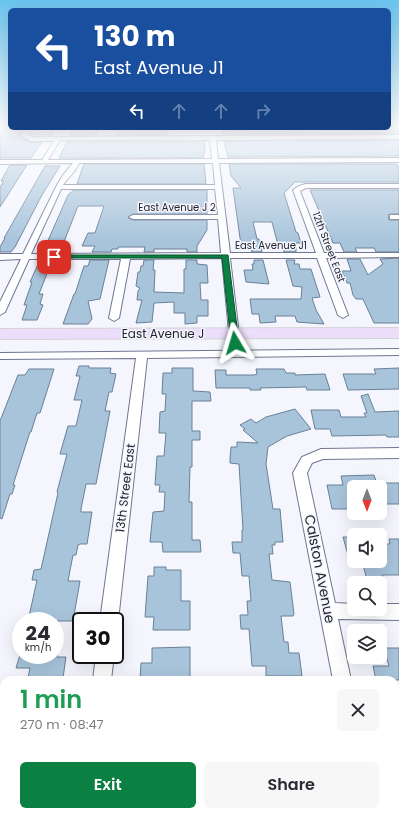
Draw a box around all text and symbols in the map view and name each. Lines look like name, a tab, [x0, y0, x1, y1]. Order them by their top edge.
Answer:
text: 130 m	[94, 17, 175, 56]
icon: left	[28, 24, 80, 76]
text: East Avenue J1	[94, 55, 224, 80]
icon: left	[126, 100, 148, 122]
icon: ahead	[168, 100, 190, 122]
icon: ahead	[210, 100, 232, 122]
icon: right	[252, 100, 274, 122]
street label: East Avenue J 2	[138, 200, 216, 215]
street label: 12th Street East	[309, 210, 349, 285]
street label: East Avenue J1	[235, 238, 307, 253]
pin	[37, 240, 71, 274]
icon: arrive	[43, 246, 65, 268]
position arrow	[214, 322, 256, 364]
street label: East Avenue J	[122, 325, 204, 342]
street label: 13th Street East	[111, 443, 139, 533]
north arrow	[347, 480, 387, 520]
map controls	[347, 480, 387, 664]
street label: Calston Avenue	[300, 513, 340, 625]
button: sound	[347, 528, 387, 568]
button: search	[347, 576, 387, 616]
speed limit sign: 30	[72, 612, 124, 664]
text: 24	[26, 619, 50, 647]
button: layers	[347, 624, 387, 664]
text: km/h	[25, 640, 51, 655]
text: 1 min	[20, 683, 82, 716]
button: close	[337, 689, 379, 731]
text: 270 m · 08:47	[20, 715, 104, 734]
button: Exit	[20, 762, 196, 808]
button: Share	[204, 762, 379, 808]

